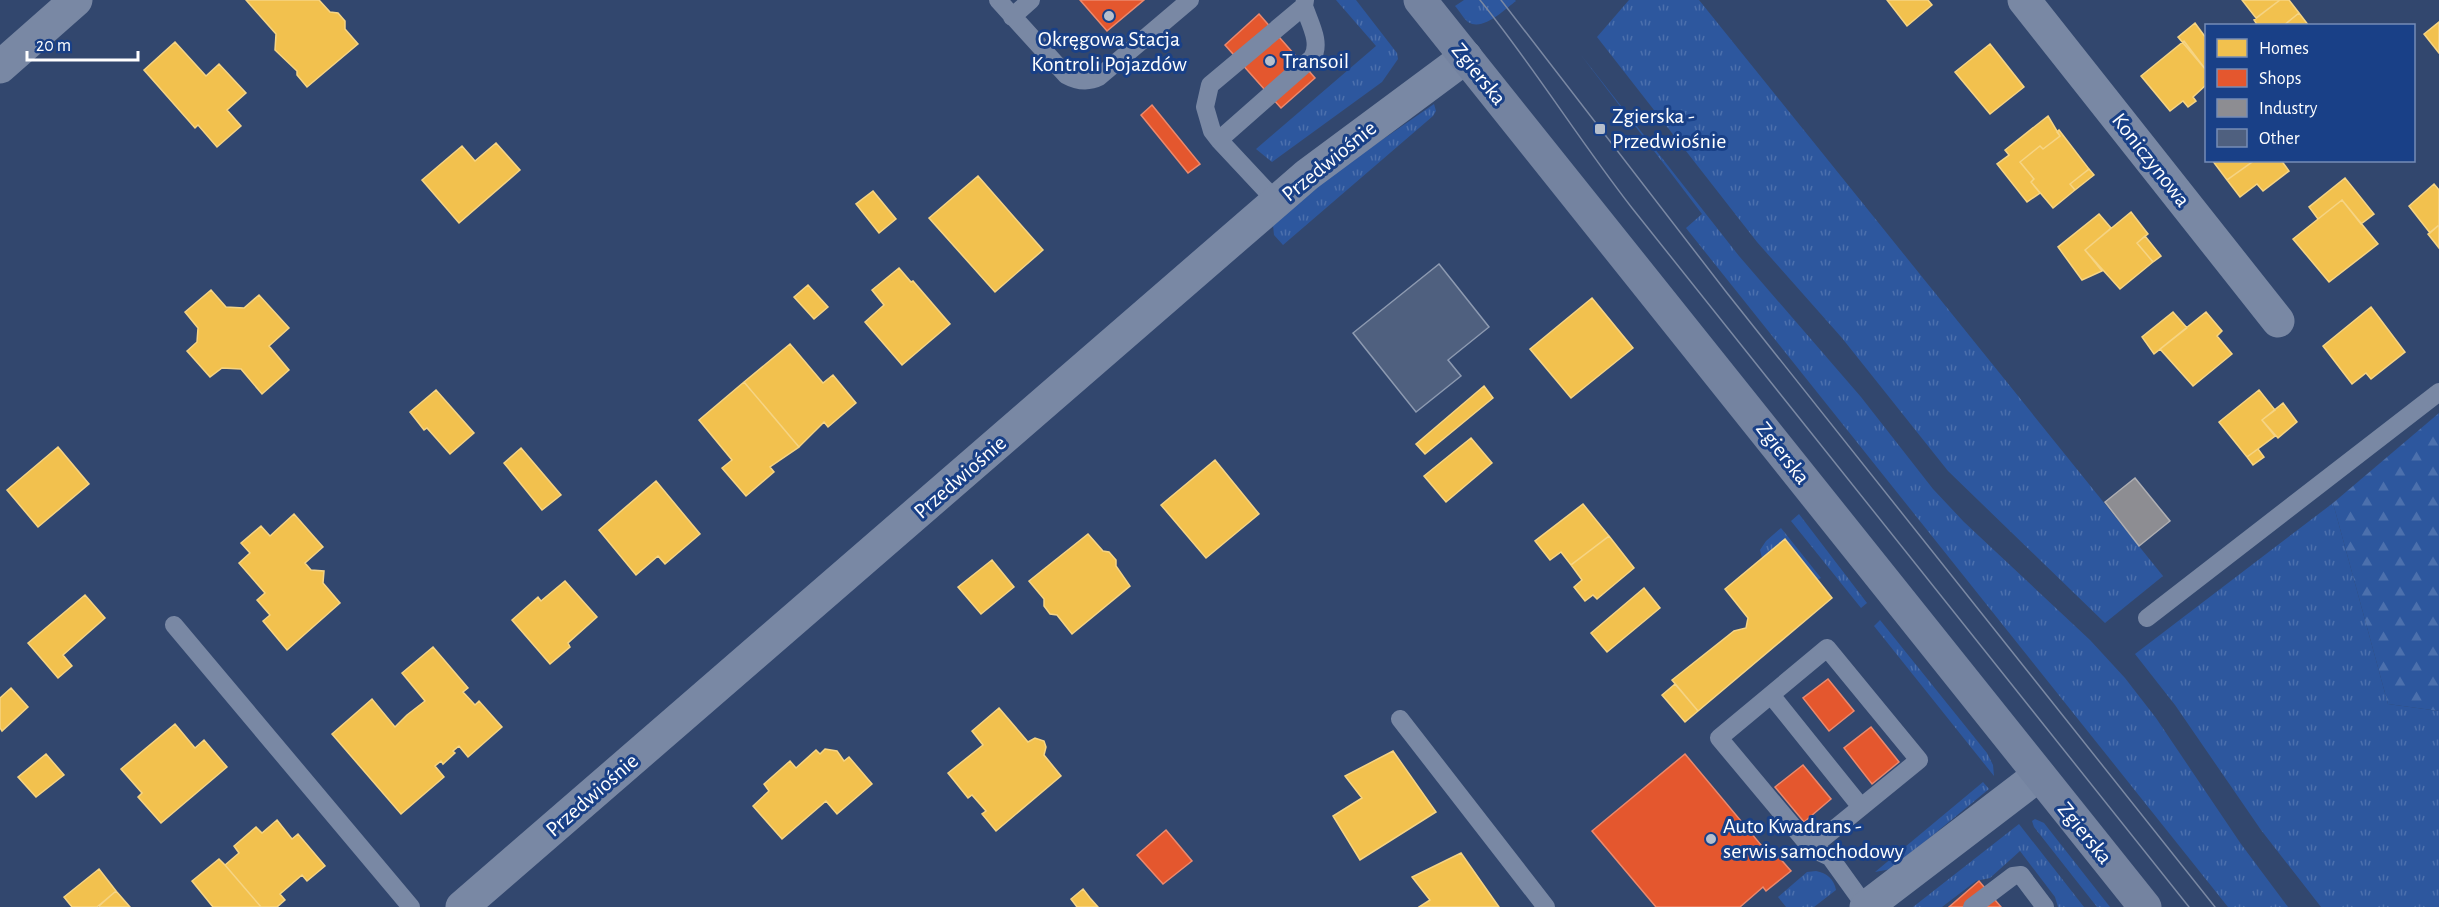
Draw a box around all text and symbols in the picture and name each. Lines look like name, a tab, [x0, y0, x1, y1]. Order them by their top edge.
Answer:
marker: Okręgowa Stacja Kontroli Pojazdów	[1102, 9, 1116, 23]
scale bar	[27, 24, 138, 62]
legend	[2205, 24, 2415, 162]
place label: Okręgowa Stacja Kontroli Pojazdów	[1031, 28, 1187, 75]
text: 20 m	[36, 37, 71, 55]
street label: Zgierska	[1448, 39, 1510, 109]
text: Homes	[2259, 40, 2309, 58]
place label: Transoil	[1282, 50, 1349, 72]
marker: Transoil	[1263, 54, 1277, 68]
text: Shops	[2259, 70, 2301, 88]
text: Industry	[2259, 100, 2318, 118]
place label: Zgierska - Przedwiośnie	[1612, 105, 1726, 152]
street label: Koniczynowa	[2108, 109, 2194, 211]
street label: Przedwiośnie	[1278, 116, 1380, 206]
marker: Zgierska - Przedwiośnie	[1593, 122, 1607, 136]
text: Other	[2259, 130, 2300, 148]
street label: Zgierska	[1752, 418, 1814, 488]
street label: Przedwiośnie	[910, 431, 1010, 523]
street label: Przedwiośnie	[542, 749, 642, 841]
street label: Zgierska	[2054, 798, 2116, 868]
place label: Auto Kwadrans - serwis samochodowy	[1723, 815, 1904, 862]
marker: Auto Kwadrans - serwis samochodowy	[1704, 832, 1718, 846]

